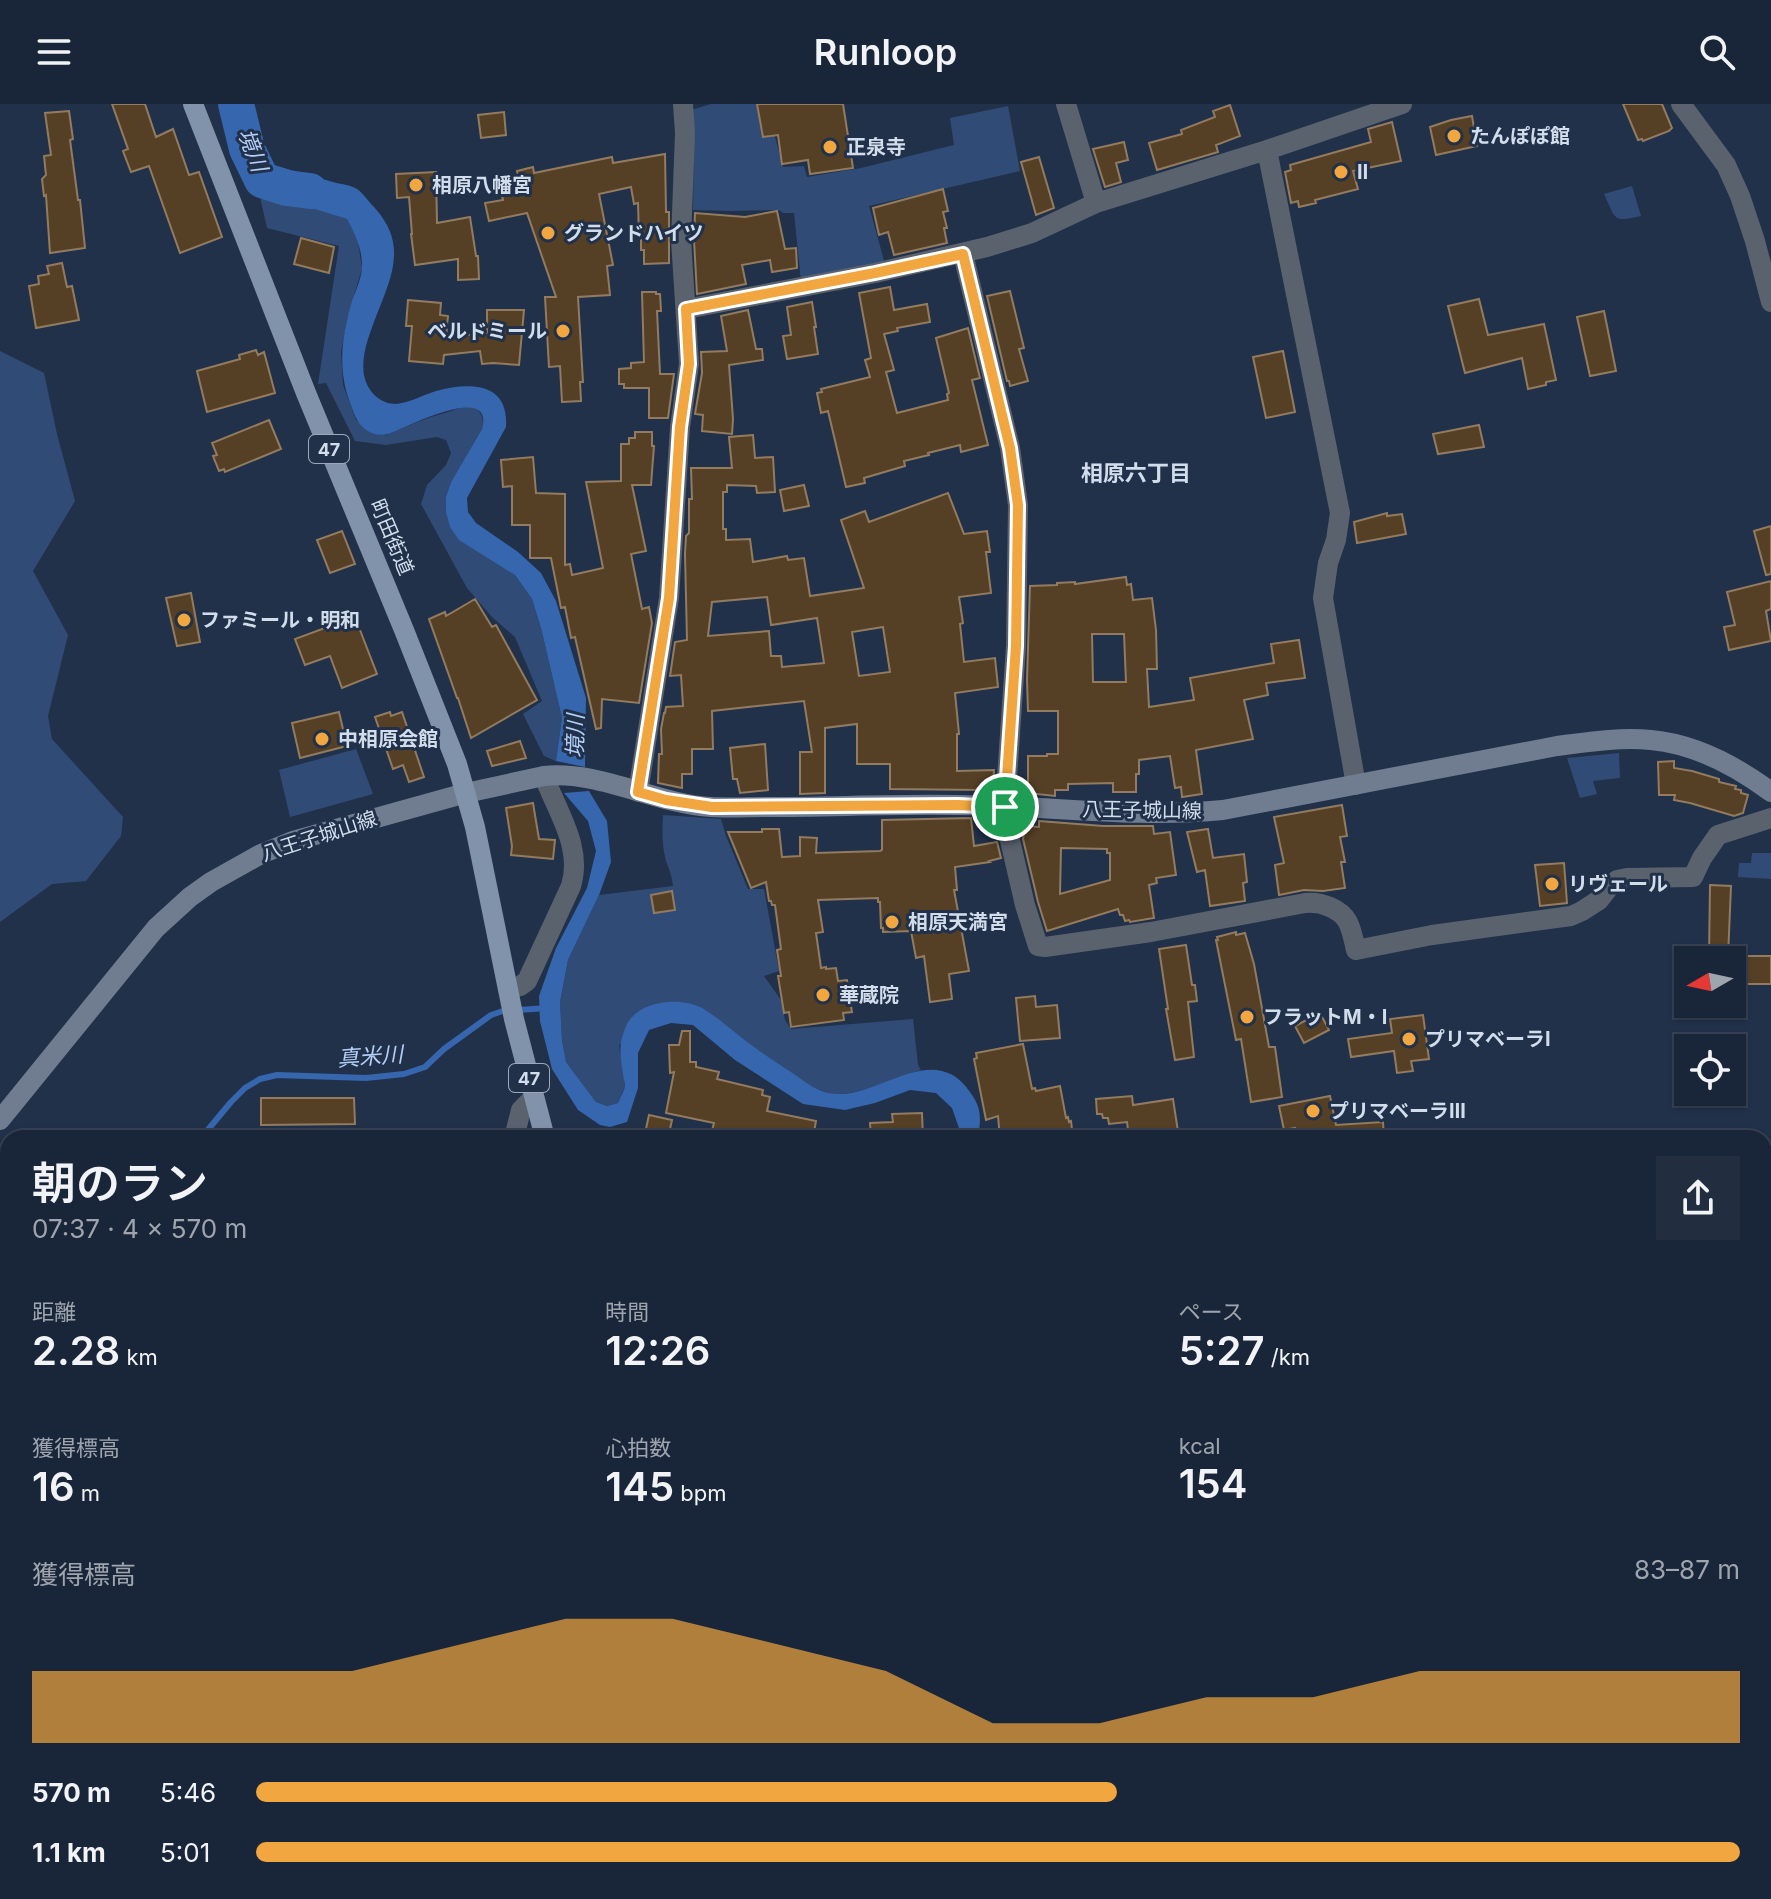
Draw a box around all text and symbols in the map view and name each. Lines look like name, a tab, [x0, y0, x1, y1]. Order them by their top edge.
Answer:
icon: menu	[32, 30, 76, 74]
text: Runloop	[814, 30, 957, 74]
icon: search	[1695, 30, 1739, 74]
place label: たんぽぽ館	[1470, 124, 1570, 148]
water label: 境川	[233, 125, 274, 177]
marker: たんぽぽ館	[1445, 127, 1463, 145]
place label: 正泉寺	[846, 135, 906, 159]
marker: 正泉寺	[821, 138, 839, 156]
place label: Ⅱ	[1357, 160, 1368, 184]
marker: Ⅱ	[1332, 163, 1350, 181]
place label: 相原八幡宮	[432, 173, 532, 197]
marker: 相原八幡宮	[407, 176, 425, 194]
place label: グランドハイツ	[564, 221, 704, 245]
marker: グランドハイツ	[539, 224, 557, 242]
place label: ベルドミール	[427, 319, 547, 343]
marker: ベルドミール	[554, 322, 572, 340]
road number: 47	[309, 435, 349, 463]
district label: 相原六丁目	[1081, 460, 1191, 486]
street label: 町田街道	[365, 495, 419, 579]
place label: ファミール・明和	[200, 608, 360, 632]
marker: ファミール・明和	[175, 611, 193, 629]
water label: 境川	[562, 712, 588, 758]
place label: 中相原会館	[338, 727, 438, 751]
marker: 中相原会館	[313, 730, 331, 748]
pin	[971, 773, 1039, 841]
icon: arrive	[983, 785, 1027, 829]
street label: 八王子城山線	[1082, 797, 1202, 823]
street label: 八王子城山線	[258, 806, 380, 866]
place label: リヴェール	[1568, 872, 1668, 896]
marker: リヴェール	[1543, 875, 1561, 893]
place label: 相原天満宮	[908, 910, 1008, 934]
marker: 相原天満宮	[883, 913, 901, 931]
north arrow	[1674, 946, 1746, 1018]
map controls	[1674, 946, 1746, 1106]
place label: 華蔵院	[839, 983, 899, 1007]
marker: 華蔵院	[814, 986, 832, 1004]
place label: フラットM・I	[1263, 1005, 1387, 1029]
marker: フラットM・I	[1238, 1008, 1256, 1026]
place label: プリマベーラⅠ	[1425, 1027, 1551, 1051]
marker: プリマベーラⅠ	[1400, 1030, 1418, 1048]
button: locate	[1674, 1034, 1746, 1106]
water label: 真米川	[336, 1041, 406, 1071]
road number: 47	[509, 1064, 549, 1092]
place label: プリマベーラⅢ	[1329, 1099, 1466, 1123]
marker: プリマベーラⅢ	[1304, 1102, 1322, 1120]
text: 朝のラン	[32, 1156, 208, 1210]
button: share	[1656, 1156, 1740, 1240]
text: 07:37 · 4 × 570 m	[32, 1213, 247, 1244]
text: 距離	[32, 1299, 76, 1325]
text: 時間	[605, 1299, 649, 1325]
text: ペース	[1179, 1299, 1244, 1325]
text: 2.28	[32, 1326, 120, 1375]
text: 12:26	[605, 1326, 710, 1375]
text: 5:27	[1179, 1326, 1265, 1375]
text: km	[120, 1344, 158, 1370]
text: /km	[1265, 1344, 1310, 1370]
text: kcal	[1179, 1433, 1221, 1459]
text: 獲得標高	[32, 1435, 120, 1461]
text: 心拍数	[605, 1435, 671, 1461]
text: 154	[1179, 1459, 1247, 1508]
text: 16	[32, 1462, 75, 1511]
text: 145	[605, 1462, 674, 1511]
text: m	[75, 1480, 100, 1506]
text: bpm	[674, 1480, 726, 1506]
text: 83–87 m	[1634, 1554, 1740, 1585]
text: 獲得標高	[32, 1559, 136, 1590]
text: 570 m	[32, 1777, 111, 1808]
text: 5:46	[160, 1777, 216, 1808]
text: 1.1 km	[32, 1837, 106, 1868]
text: 5:01	[160, 1837, 210, 1868]

